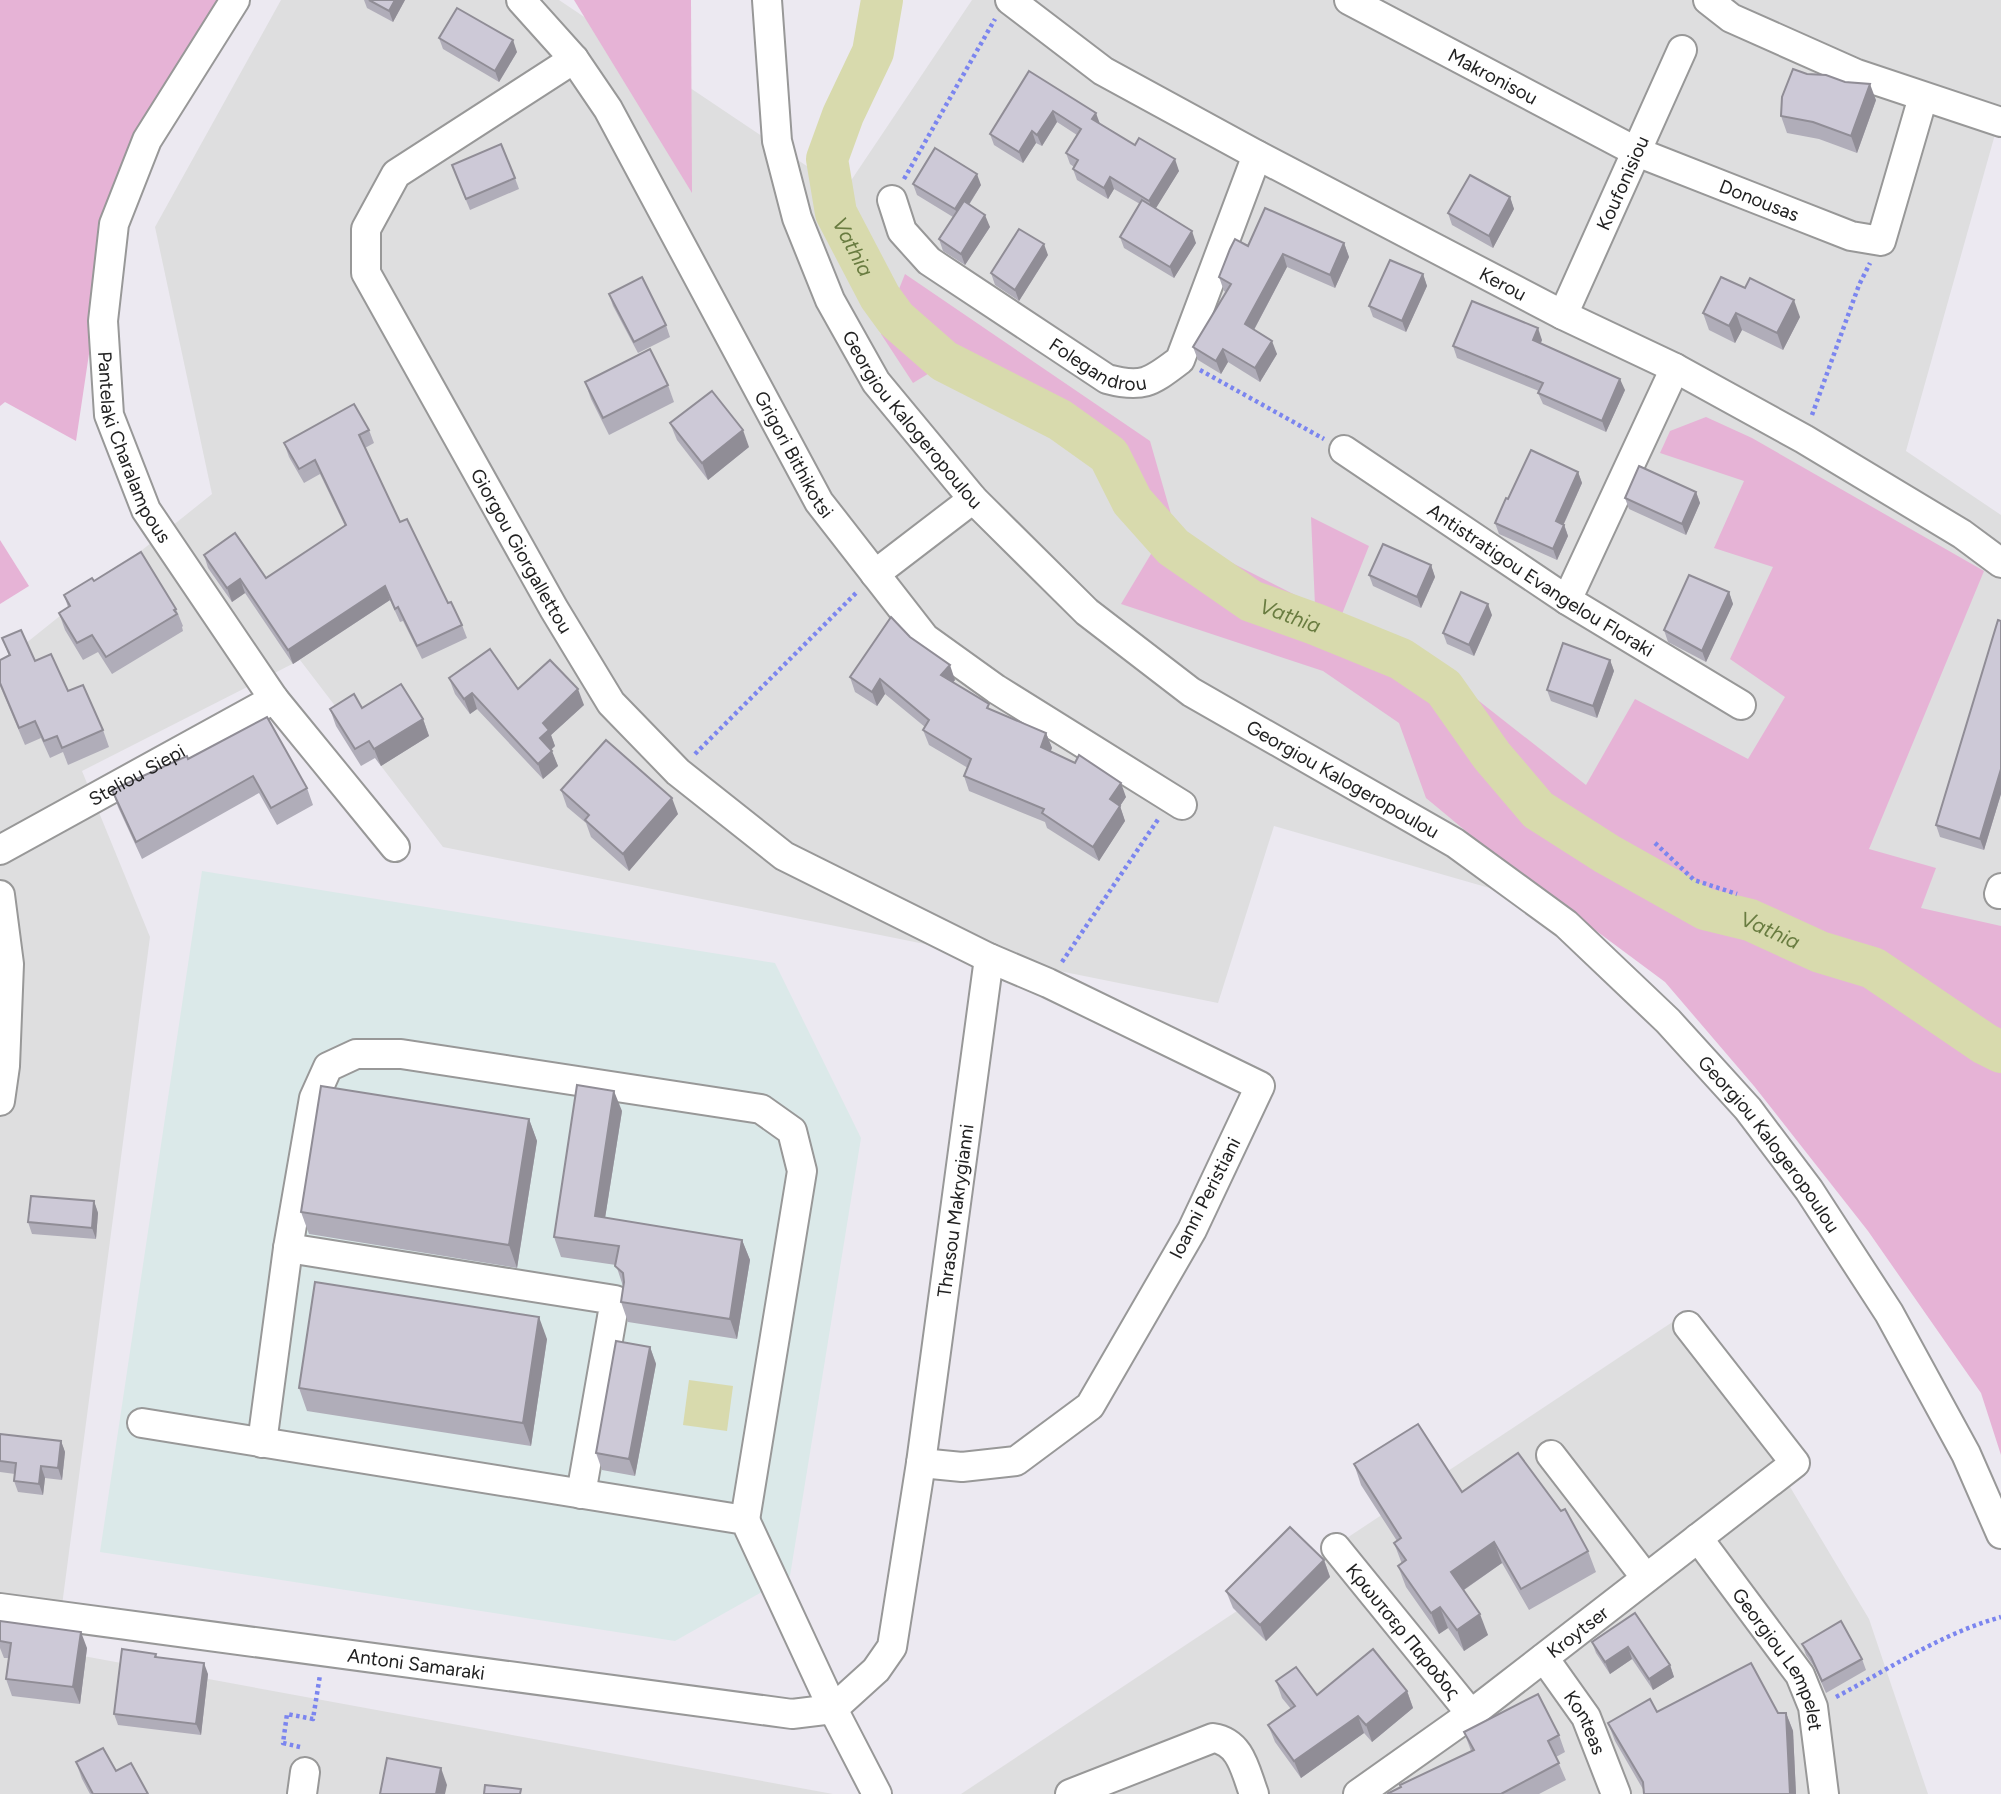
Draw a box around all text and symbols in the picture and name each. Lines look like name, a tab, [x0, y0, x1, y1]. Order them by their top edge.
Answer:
street label: Makronisou	[1444, 43, 1542, 109]
street label: Koufonisiou	[1591, 132, 1654, 234]
street label: Donousas	[1716, 174, 1803, 226]
water label: Vathia	[828, 213, 879, 280]
street label: Kerou	[1476, 262, 1530, 305]
street label: Georgiou Kalogeropoulou	[838, 326, 987, 513]
street label: Folegandrou	[1045, 333, 1148, 395]
street label: Pantelaki Charalampous	[93, 351, 176, 547]
street label: Grigori Bithikotsi	[750, 387, 839, 523]
street label: Giorgou Giorgallettou	[466, 464, 577, 637]
street label: Antistratigou Evangelou Floraki	[1423, 498, 1658, 661]
water label: Vathia	[1256, 593, 1324, 638]
street label: Georgiou Kalogeropoulou	[1242, 715, 1443, 843]
street label: Steliou Siepi	[85, 739, 189, 810]
water label: Vathia	[1738, 906, 1804, 954]
street label: Georgiou Kalogeropoulou	[1693, 1051, 1845, 1237]
street label: Thrasou Makrygianni	[932, 1123, 978, 1299]
street label: Ioanni Peristiani	[1164, 1133, 1246, 1263]
street label: Κρωυτσερ Παροδος	[1342, 1559, 1465, 1703]
street label: Georgiou Lempelet	[1728, 1583, 1827, 1732]
street label: Kroytser	[1542, 1600, 1613, 1663]
street label: Antoni Samaraki	[346, 1643, 486, 1684]
street label: Konteas	[1559, 1686, 1611, 1758]

